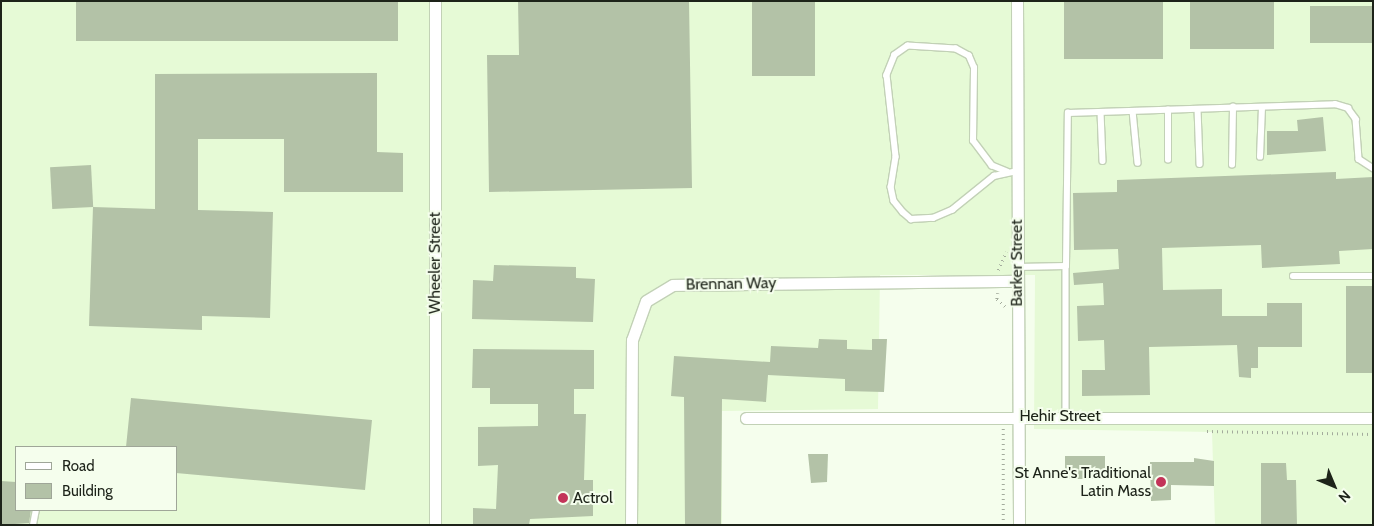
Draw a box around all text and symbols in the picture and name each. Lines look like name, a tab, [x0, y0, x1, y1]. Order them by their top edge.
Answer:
street label: Wheeler Street	[425, 212, 445, 314]
street label: Barker Street	[1007, 219, 1027, 307]
street label: Brennan Way	[686, 274, 776, 294]
street label: Hehir Street	[1019, 406, 1101, 426]
legend	[15, 446, 178, 511]
text: Road	[62, 457, 95, 475]
north arrow	[1309, 461, 1359, 511]
place label: St Anne's Traditional Latin Mass	[1014, 463, 1151, 501]
marker: St Anne's Traditional Latin Mass	[1155, 476, 1167, 488]
text: Building	[62, 482, 113, 500]
text: N	[1335, 487, 1354, 506]
place label: Actrol	[573, 488, 613, 508]
marker: Actrol	[557, 492, 569, 504]

